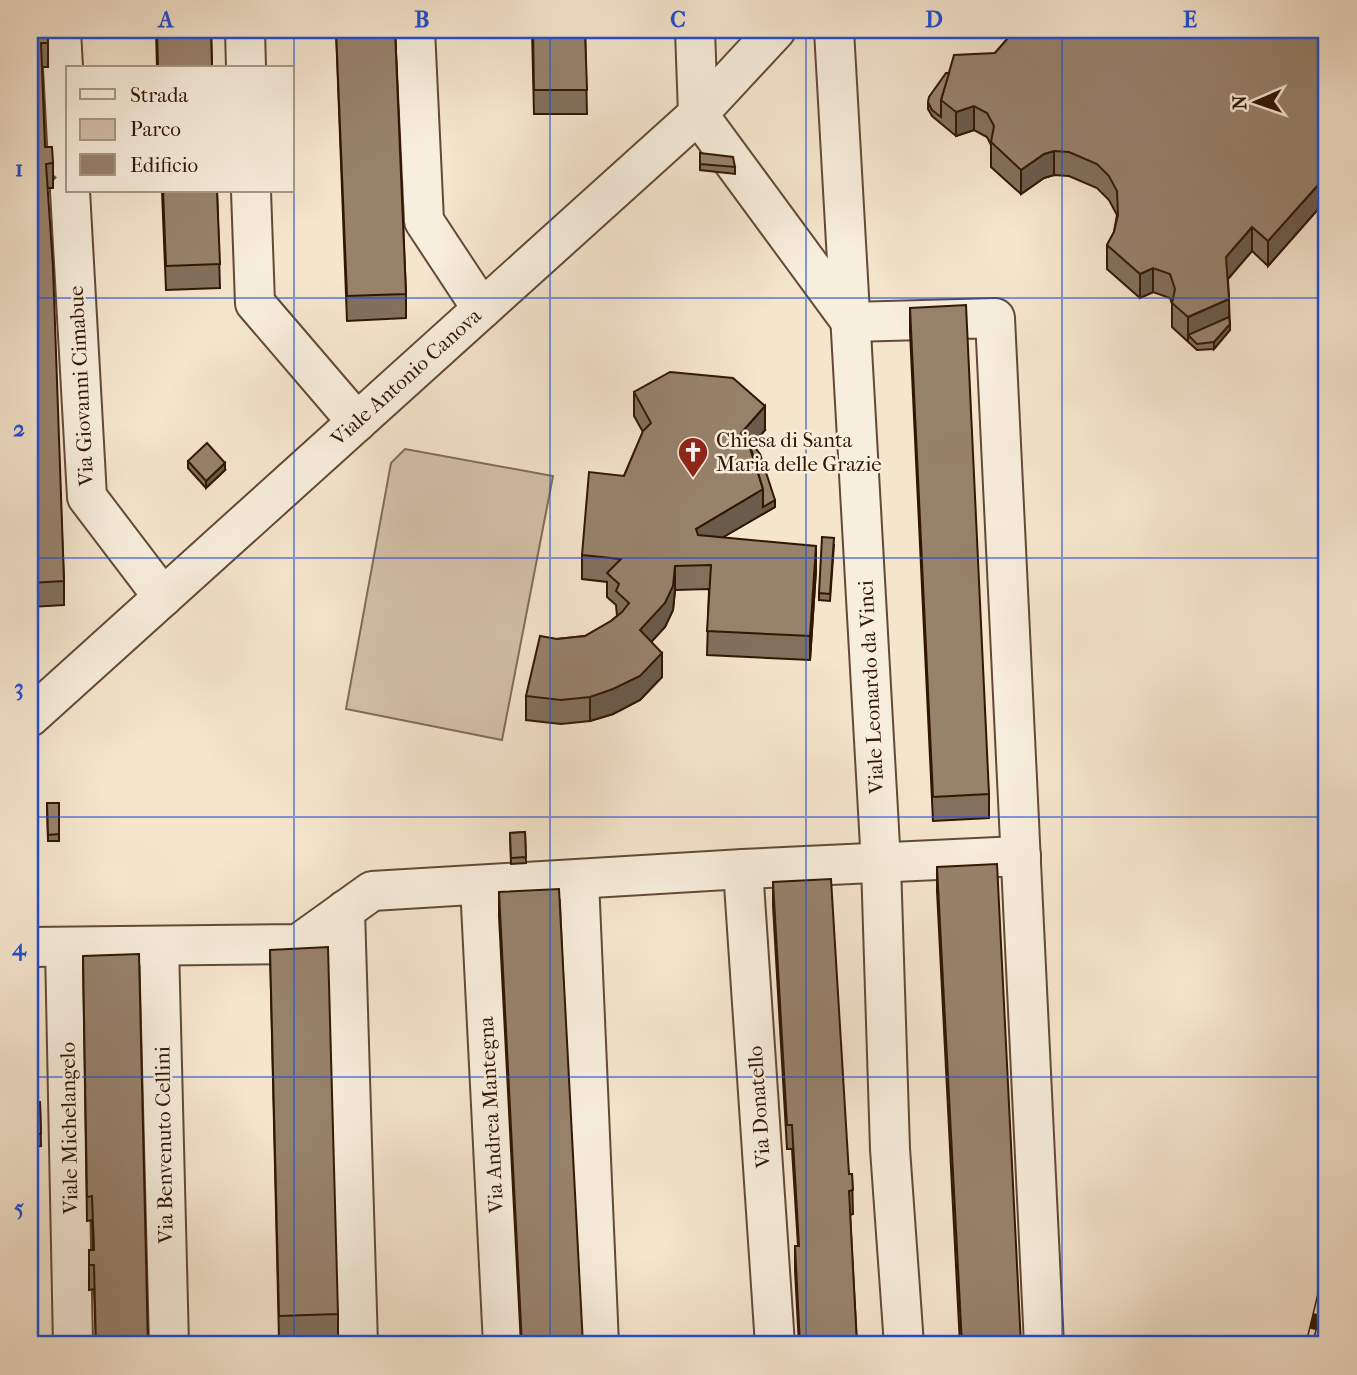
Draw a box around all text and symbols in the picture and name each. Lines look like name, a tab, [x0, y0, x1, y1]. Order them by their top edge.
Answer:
text: A	[157, 6, 175, 33]
text: B	[415, 6, 430, 33]
text: C	[670, 6, 686, 33]
text: D	[925, 6, 943, 33]
text: E	[1183, 6, 1197, 33]
legend	[66, 66, 294, 192]
north arrow	[1220, 66, 1290, 136]
text: Strada	[130, 83, 188, 107]
text: N	[1229, 94, 1251, 110]
text: Parco	[130, 117, 181, 141]
text: Edificio	[130, 153, 198, 177]
text: 1	[15, 155, 23, 182]
street label: Via Giovanni Cimabue	[64, 285, 98, 488]
street label: Viale Antonio Canova	[325, 303, 486, 451]
text: 2	[13, 415, 25, 442]
place label: Chiesa di Santa Maria delle Grazie	[716, 428, 882, 476]
church icon: Chiesa di Santa Maria delle Grazie	[676, 435, 710, 479]
street label: Viale Leonardo da Vinci	[853, 580, 889, 795]
text: 3	[14, 674, 24, 701]
text: 4	[11, 934, 27, 961]
street label: Via Andrea Mantegna	[474, 1016, 508, 1215]
street label: Viale Michelangelo	[56, 1042, 83, 1215]
street label: Via Donatello	[743, 1045, 775, 1170]
street label: Via Benvenuto Cellini	[150, 1046, 178, 1245]
text: 5	[14, 1194, 24, 1221]

